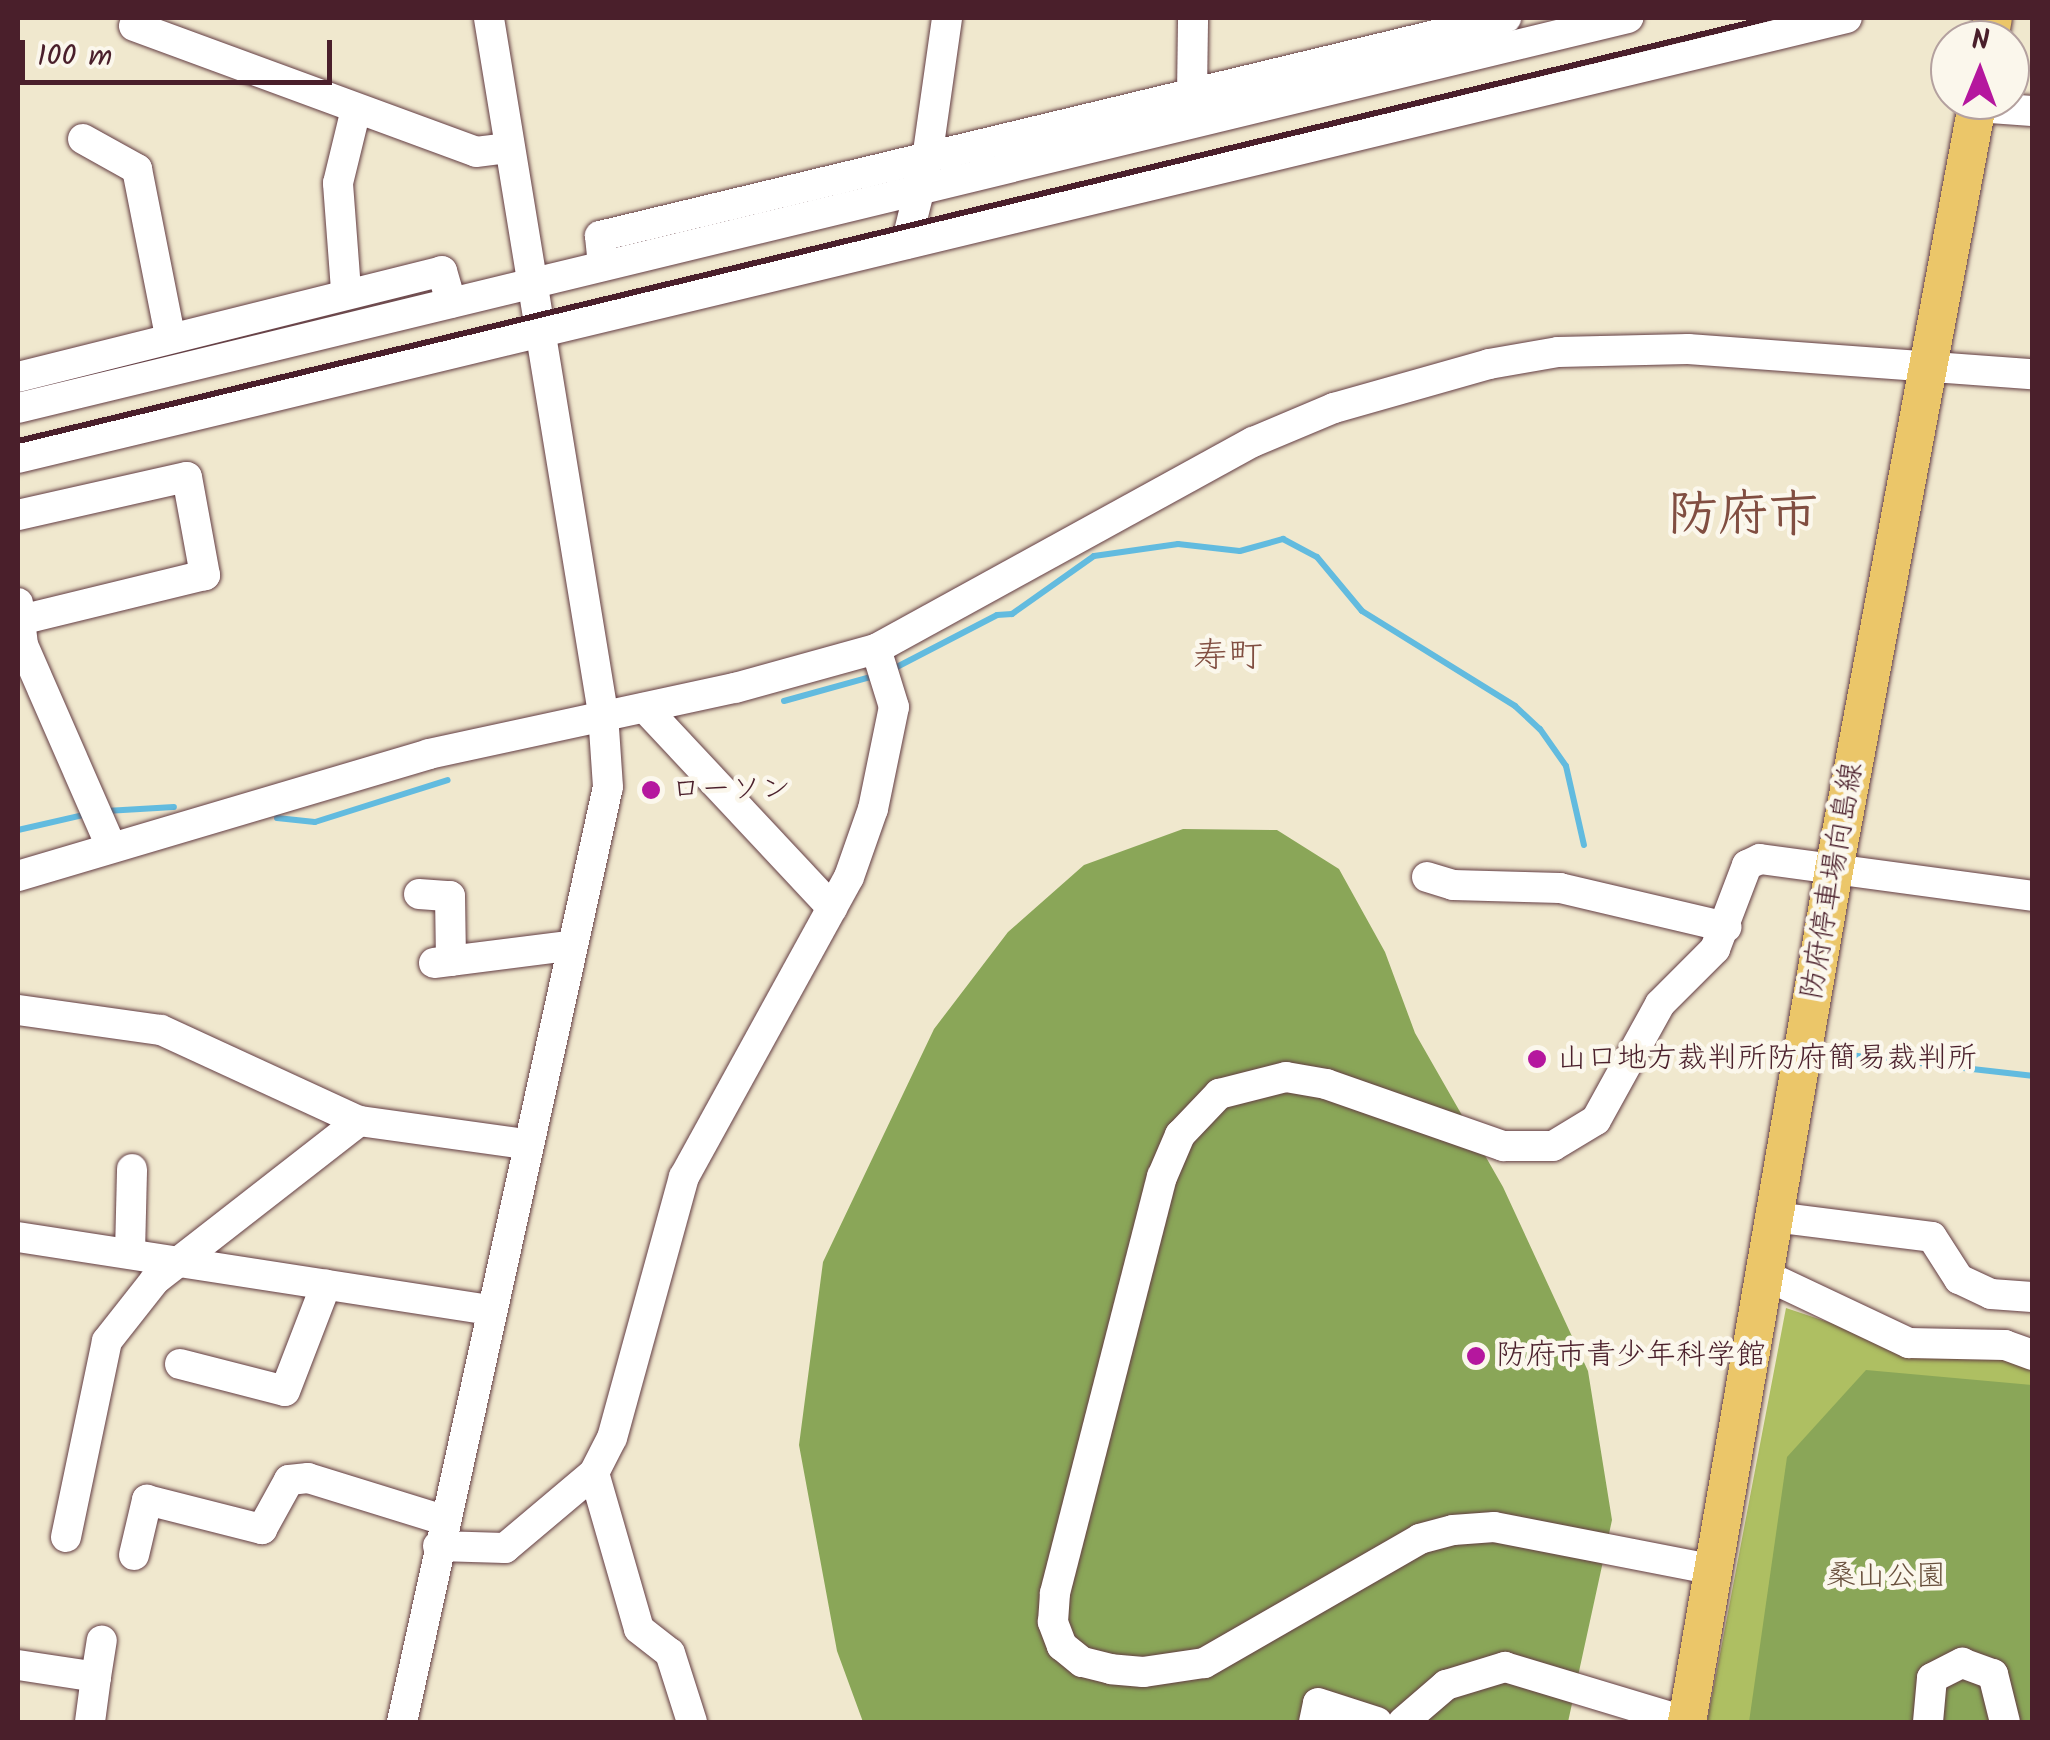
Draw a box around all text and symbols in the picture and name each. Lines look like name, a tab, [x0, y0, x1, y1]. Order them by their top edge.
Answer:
text: N	[1971, 19, 1990, 64]
scale bar	[25, 20, 338, 82]
north arrow	[1930, 20, 2030, 120]
text: 100 m	[37, 33, 112, 81]
district label: 防府市	[1668, 488, 1818, 548]
district label: 寿町	[1193, 636, 1263, 678]
street label: 防府停車場向島線	[1794, 760, 1872, 1002]
place label: ローソン	[671, 772, 791, 808]
marker: ローソン	[640, 779, 662, 801]
place label: 山口地方裁判所防府簡易裁判所	[1557, 1041, 1977, 1077]
marker: 山口地方裁判所防府簡易裁判所	[1526, 1048, 1548, 1070]
place label: 防府市青少年科学館	[1496, 1338, 1766, 1374]
marker: 防府市青少年科学館	[1465, 1345, 1487, 1367]
park label: 桑山公園	[1826, 1559, 1946, 1595]

